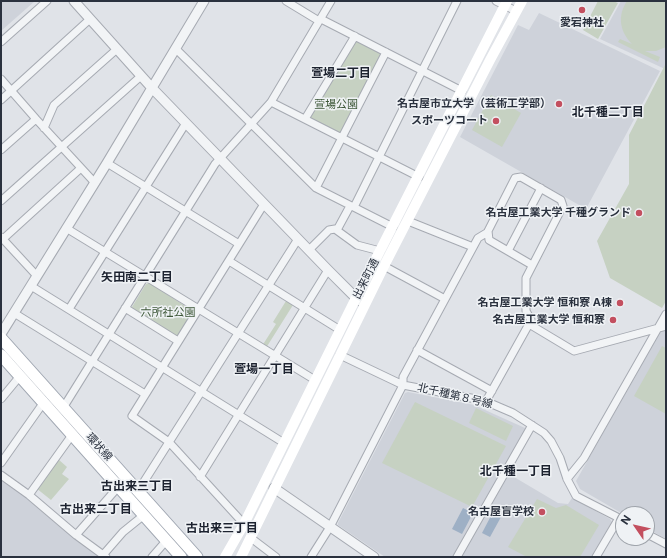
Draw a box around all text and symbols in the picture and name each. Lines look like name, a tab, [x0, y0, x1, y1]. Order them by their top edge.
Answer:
marker: 愛宕神社	[577, 5, 587, 15]
place label: 愛宕神社	[560, 16, 604, 30]
district label: 萱場二丁目	[311, 66, 371, 80]
place label: 名古屋市立大学（芸術工学部）	[397, 97, 551, 111]
park label: 萱場公園	[314, 98, 358, 112]
marker: 名古屋市立大学（芸術工学部）	[554, 99, 564, 109]
district label: 北千種二丁目	[572, 105, 644, 119]
place label: スポーツコート	[411, 114, 488, 128]
marker: スポーツコート	[491, 116, 501, 126]
place label: 名古屋工業大学 千種グランド	[485, 206, 631, 220]
marker: 名古屋工業大学 千種グランド	[634, 208, 644, 218]
street label: 出来町通	[350, 256, 382, 302]
district label: 矢田南二丁目	[101, 270, 173, 284]
place label: 名古屋工業大学 恒和寮 A棟	[478, 296, 612, 310]
marker: 名古屋工業大学 恒和寮 A棟	[615, 298, 625, 308]
park label: 六所社公園	[141, 306, 195, 320]
place label: 名古屋工業大学 恒和寮	[492, 313, 605, 327]
marker: 名古屋工業大学 恒和寮	[608, 315, 618, 325]
district label: 萱場一丁目	[234, 362, 294, 376]
street label: 北千種第８号線	[416, 381, 494, 411]
street label: 環状線	[83, 430, 115, 464]
district label: 北千種一丁目	[480, 464, 552, 478]
district label: 古出来三丁目	[101, 479, 173, 493]
district label: 古出来二丁目	[60, 502, 132, 516]
place label: 名古屋盲学校	[468, 505, 534, 519]
north arrow	[615, 506, 655, 546]
marker: 名古屋盲学校	[537, 507, 547, 517]
text: N	[618, 512, 634, 527]
district label: 古出来三丁目	[186, 521, 258, 535]

